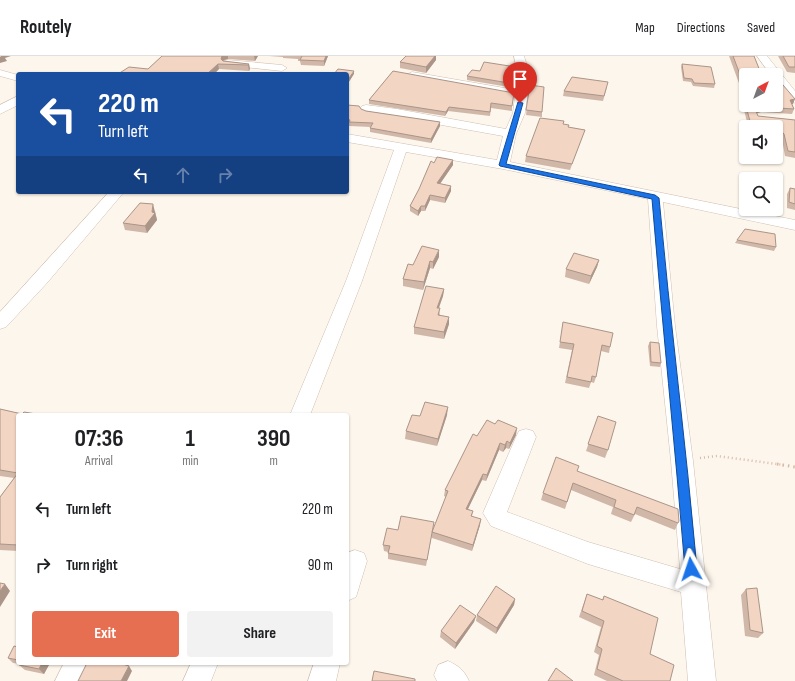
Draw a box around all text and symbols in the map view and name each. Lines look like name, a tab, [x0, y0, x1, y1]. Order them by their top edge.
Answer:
text: Routely	[20, 16, 72, 39]
text: Map	[635, 19, 655, 36]
text: Directions	[677, 19, 725, 36]
text: Saved	[747, 19, 775, 36]
pin	[503, 62, 537, 103]
icon: arrive	[509, 68, 531, 90]
north arrow	[739, 68, 783, 112]
map controls	[739, 68, 783, 216]
text: 220 m	[98, 87, 159, 120]
icon: left	[32, 88, 84, 140]
button: sound	[739, 120, 783, 164]
text: Turn left	[98, 121, 149, 142]
icon: left	[130, 164, 152, 186]
icon: ahead	[172, 164, 194, 186]
icon: right	[214, 164, 236, 186]
button: search	[739, 172, 783, 216]
text: 07:36	[74, 424, 124, 453]
text: 1	[186, 424, 195, 453]
text: 390	[257, 424, 291, 453]
text: Arrival	[85, 453, 113, 469]
text: min	[182, 453, 198, 469]
text: m	[270, 453, 278, 469]
icon: left	[32, 498, 54, 520]
text: Turn left	[66, 500, 111, 519]
text: 220 m	[302, 500, 333, 519]
position arrow	[670, 548, 712, 590]
icon: right	[32, 554, 54, 576]
text: Turn right	[66, 556, 118, 575]
text: 90 m	[308, 556, 333, 575]
button: Exit	[32, 611, 179, 657]
button: Share	[187, 611, 333, 657]

